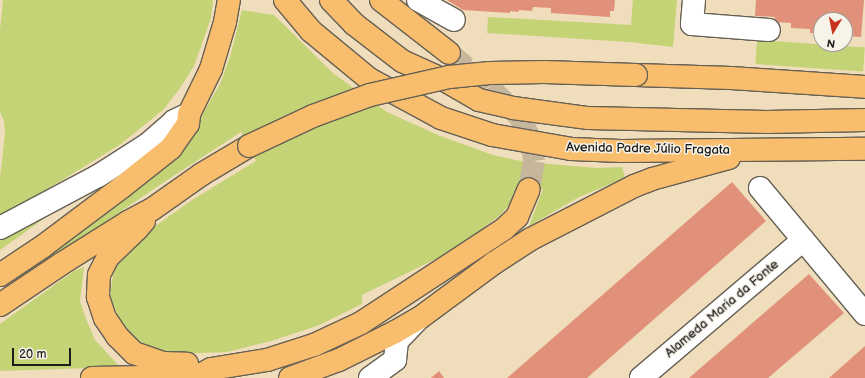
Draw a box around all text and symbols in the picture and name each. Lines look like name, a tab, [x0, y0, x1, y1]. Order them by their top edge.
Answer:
north arrow	[813, 12, 853, 52]
text: N	[826, 36, 836, 50]
street label: Avenida Padre Júlio Fragata	[566, 140, 730, 158]
street label: Alameda Maria da Fonte	[662, 257, 782, 361]
scale bar	[14, 340, 73, 366]
text: 20 m	[19, 347, 46, 362]

